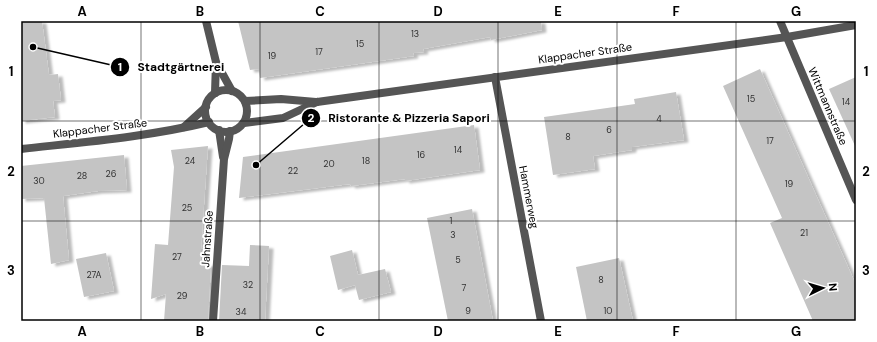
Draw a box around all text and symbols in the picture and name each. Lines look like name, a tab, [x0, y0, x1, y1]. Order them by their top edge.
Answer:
text: A	[77, 3, 87, 20]
text: B	[196, 3, 204, 20]
text: C	[315, 3, 325, 20]
text: D	[433, 3, 443, 20]
text: E	[554, 3, 562, 20]
text: F	[672, 3, 680, 20]
text: G	[791, 3, 801, 20]
house number: 13	[411, 28, 419, 40]
house number: 15	[356, 38, 364, 50]
street label: Klappacher Straße	[537, 39, 633, 67]
house number: 17	[315, 46, 323, 58]
house number: 19	[268, 50, 277, 62]
callout: Stadtgärtnerei	[110, 55, 232, 79]
text: 1	[118, 59, 122, 75]
text: Stadtgärtnerei	[138, 59, 224, 75]
text: 1	[9, 63, 13, 80]
text: 1	[864, 63, 868, 80]
street label: Wittmannstraße	[805, 65, 851, 147]
house number: 15	[747, 93, 755, 105]
house number: 14	[842, 96, 851, 108]
callout: Ristorante & Pizzeria Sapori	[301, 106, 498, 130]
text: 2	[308, 110, 315, 126]
text: Ristorante & Pizzeria Sapori	[328, 110, 490, 126]
house number: 4	[656, 113, 662, 125]
street label: Klappacher Straße	[52, 115, 148, 141]
house number: 6	[606, 124, 612, 136]
house number: 8	[565, 131, 571, 143]
house number: 17	[766, 135, 774, 147]
house number: 14	[454, 144, 463, 156]
house number: 16	[417, 149, 426, 161]
house number: 24	[185, 155, 196, 167]
house number: 18	[362, 155, 370, 167]
house number: 20	[323, 158, 335, 170]
text: 2	[7, 163, 15, 180]
text: 2	[862, 163, 870, 180]
street label: Hammerweg	[516, 164, 542, 230]
house number: 22	[288, 165, 298, 177]
house number: 26	[106, 168, 117, 180]
house number: 28	[77, 170, 87, 182]
house number: 30	[33, 175, 45, 187]
house number: 19	[785, 178, 794, 190]
house number: 25	[182, 202, 192, 214]
street label: Jahnstraße	[198, 210, 216, 268]
house number: 1	[450, 215, 453, 227]
house number: 21	[800, 227, 808, 239]
house number: 3	[450, 229, 456, 241]
house number: 27	[172, 251, 182, 263]
house number: 5	[455, 254, 461, 266]
text: 3	[7, 262, 15, 279]
text: 3	[862, 262, 870, 279]
north arrow	[803, 268, 843, 308]
house number: 27A	[86, 269, 102, 281]
house number: 8	[598, 274, 604, 286]
house number: 32	[243, 279, 253, 291]
house number: 7	[462, 282, 467, 294]
text: N	[826, 283, 840, 292]
house number: 29	[177, 290, 188, 302]
house number: 9	[465, 305, 471, 317]
house number: 10	[604, 305, 612, 317]
house number: 34	[236, 306, 247, 318]
text: A	[77, 323, 87, 340]
text: B	[196, 323, 204, 340]
text: C	[315, 323, 325, 340]
text: D	[433, 323, 443, 340]
text: E	[554, 323, 562, 340]
text: F	[672, 323, 680, 340]
text: G	[791, 323, 801, 340]

